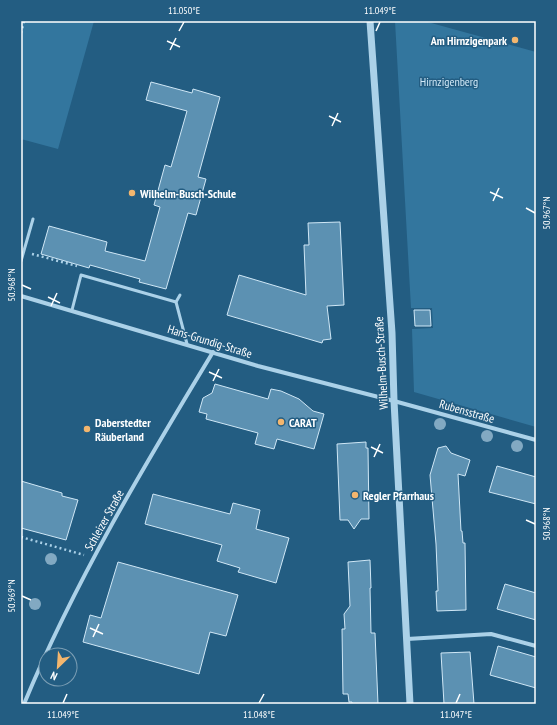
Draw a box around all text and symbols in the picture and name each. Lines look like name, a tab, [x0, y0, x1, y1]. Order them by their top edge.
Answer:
text: 11.050°E	[168, 4, 200, 17]
text: 11.049°E	[364, 4, 396, 17]
place label: Am Hirnzigenpark	[430, 33, 507, 48]
marker: Am Hirnzigenpark	[510, 35, 520, 45]
park label: Hirnzigenberg	[420, 74, 478, 89]
place label: Wilhelm-Busch-Schule	[139, 186, 236, 201]
marker: Wilhelm-Busch-Schule	[127, 188, 137, 198]
text: 50.967°N	[540, 196, 553, 230]
text: 50.968°N	[5, 268, 18, 302]
street label: Wilhelm-Busch-Straße	[371, 316, 391, 410]
street label: Hans-Grundig-Straße	[166, 321, 254, 361]
street label: Rubensstraße	[438, 396, 496, 426]
place label: Daberstedter Räuberland	[95, 415, 151, 444]
place label: CARAT	[289, 415, 317, 430]
marker: CARAT	[276, 417, 286, 427]
marker: Daberstedter Räuberland	[82, 424, 92, 434]
street label: Schleizer Straße	[81, 487, 127, 553]
place label: Regler Pfarrhaus	[363, 488, 434, 503]
marker: Regler Pfarrhaus	[350, 490, 360, 500]
text: 50.968°N	[540, 507, 553, 541]
text: 50.969°N	[5, 579, 18, 613]
north arrow	[38, 647, 78, 687]
text: N	[48, 668, 59, 684]
text: 11.049°E	[47, 708, 79, 721]
text: 11.048°E	[243, 708, 275, 721]
text: 11.047°E	[440, 708, 472, 721]

